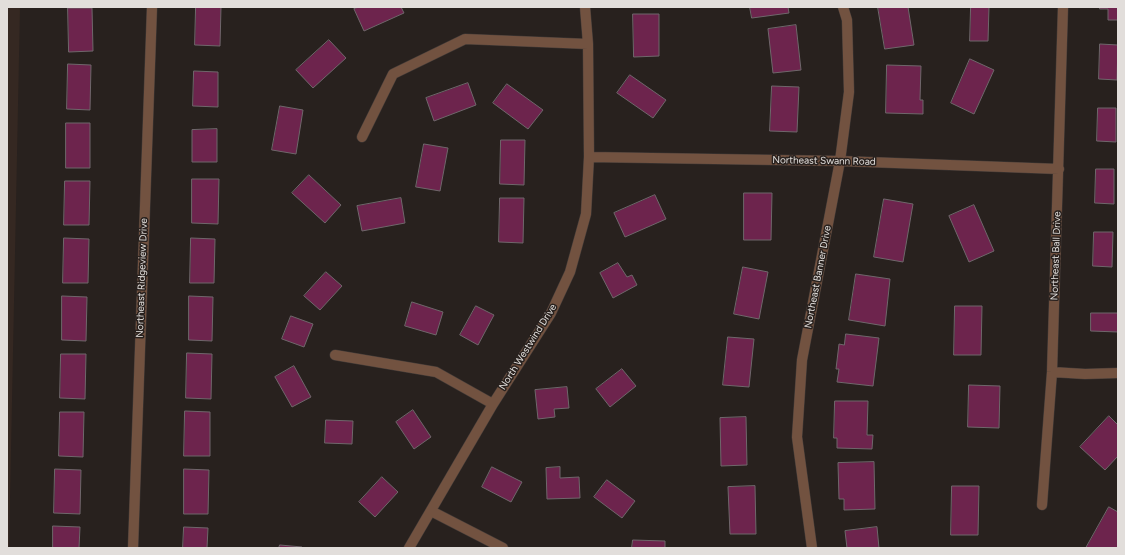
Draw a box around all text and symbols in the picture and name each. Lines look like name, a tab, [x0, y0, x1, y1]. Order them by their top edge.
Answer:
street label: Northeast Swann Road	[772, 154, 876, 168]
street label: Northeast Ball Drive	[1048, 211, 1064, 301]
street label: Northeast Ridgeview Drive	[134, 218, 150, 338]
street label: Northeast Banner Drive	[802, 225, 834, 329]
street label: North Westwind Drive	[497, 302, 559, 392]

